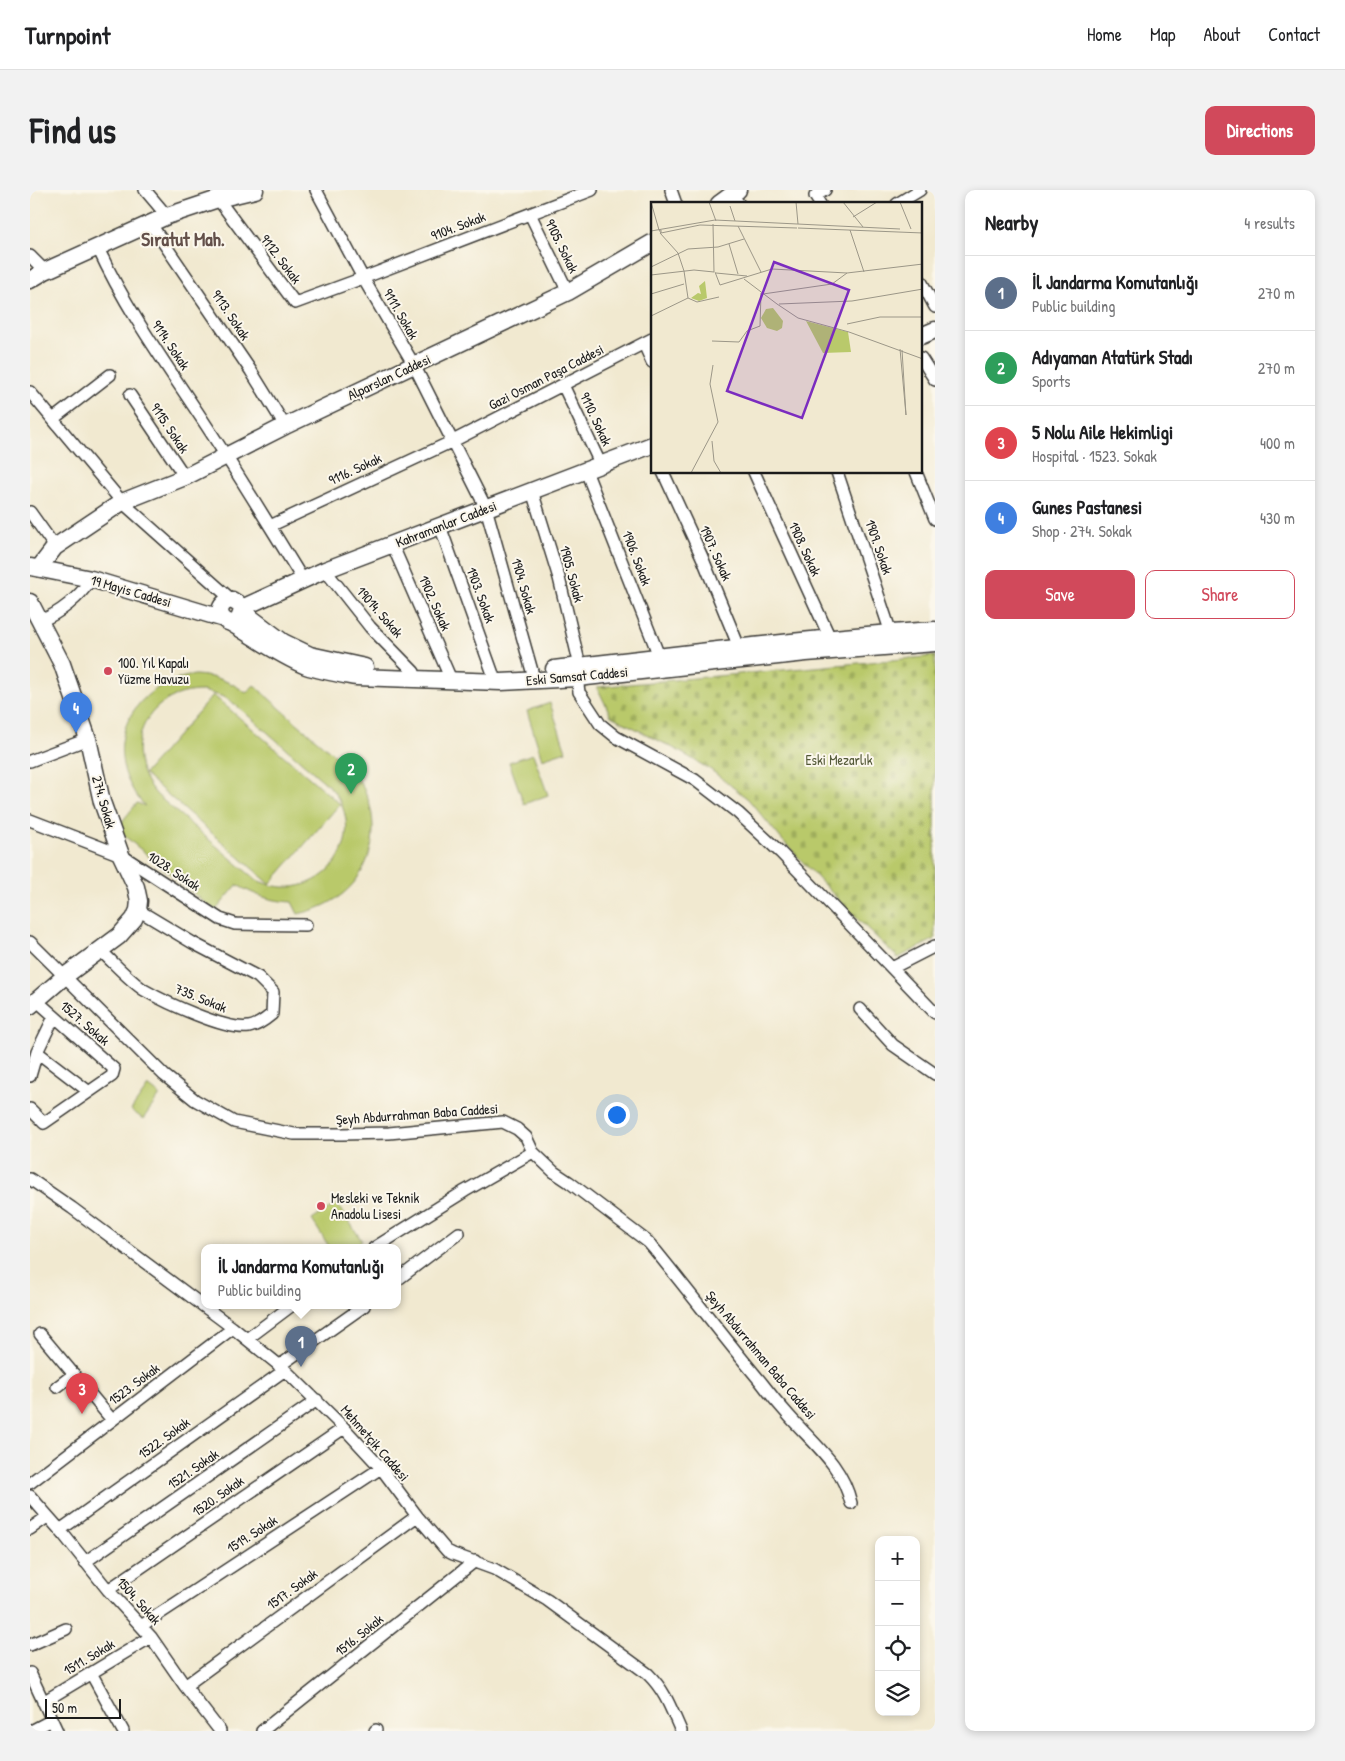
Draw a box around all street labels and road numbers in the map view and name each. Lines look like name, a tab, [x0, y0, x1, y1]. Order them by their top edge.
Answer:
street label: 9104. Sokak	[428, 206, 488, 245]
street label: 9105. Sokak	[541, 216, 584, 276]
street label: 9112. Sokak	[257, 230, 306, 287]
street label: 9111. Sokak	[379, 285, 424, 343]
street label: 9113. Sokak	[208, 286, 255, 344]
street label: 9114. Sokak	[148, 316, 195, 373]
street label: Gazi Osman Paşa Caddesi	[485, 339, 607, 414]
street label: Alparslan Caddesi	[344, 349, 434, 405]
street label: 9110. Sokak	[576, 389, 617, 449]
street label: 9115. Sokak	[147, 399, 194, 457]
street label: 9116. Sokak	[325, 448, 384, 489]
street label: Kahramanlar Caddesi	[393, 496, 499, 552]
street label: 1909. Sokak	[861, 517, 898, 577]
street label: 1908. Sokak	[785, 519, 826, 579]
street label: 1907. Sokak	[696, 522, 737, 584]
street label: 1906. Sokak	[618, 528, 657, 588]
street label: 1905. Sokak	[556, 543, 589, 604]
street label: 1904. Sokak	[507, 556, 542, 616]
street label: 1903. Sokak	[463, 564, 500, 626]
street label: 19 Mayis Caddesi	[88, 570, 174, 612]
street label: 1902. Sokak	[415, 572, 456, 634]
street label: 19014. Sokak	[353, 582, 408, 642]
street label: Eski Samsat Caddesi	[525, 662, 629, 689]
street label: 274. Sokak	[88, 773, 121, 831]
street label: 1028. Sokak	[144, 846, 204, 895]
street label: 735. Sokak	[172, 979, 230, 1017]
street label: 1527. Sokak	[56, 996, 114, 1050]
street label: Şeyh Abdurrahman Baba Caddesi	[335, 1098, 499, 1130]
street label: Şeyh Abdurrahman Baba Caddesi	[701, 1286, 821, 1424]
street label: 1523. Sokak	[104, 1358, 163, 1409]
street label: Mehmetçik Caddesi	[337, 1400, 414, 1485]
street label: 1522. Sokak	[134, 1412, 194, 1463]
street label: 1521. Sokak	[163, 1444, 222, 1493]
street label: 1520. Sokak	[188, 1471, 248, 1520]
street label: 1519. Sokak	[223, 1510, 281, 1557]
street label: 1517. Sokak	[262, 1564, 321, 1613]
street label: 1504. Sokak	[113, 1573, 166, 1629]
street label: 1516. Sokak	[331, 1609, 387, 1660]
street label: 1511. Sokak	[60, 1634, 118, 1679]

